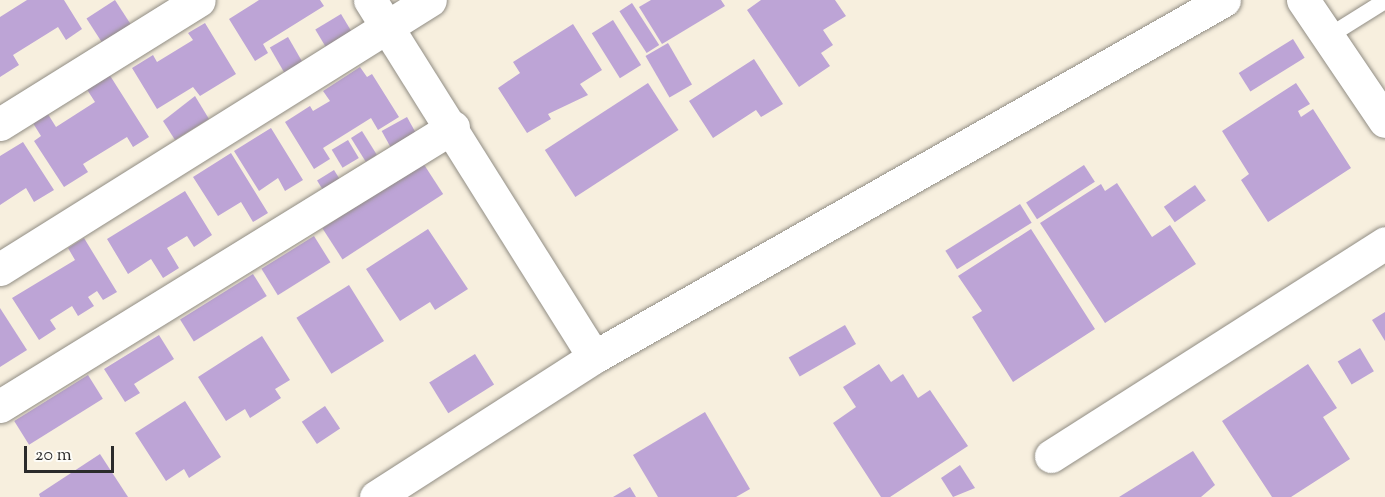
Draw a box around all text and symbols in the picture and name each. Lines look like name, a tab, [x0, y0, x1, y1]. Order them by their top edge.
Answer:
scale bar	[27, 434, 117, 472]
text: 20 m	[35, 443, 72, 469]

